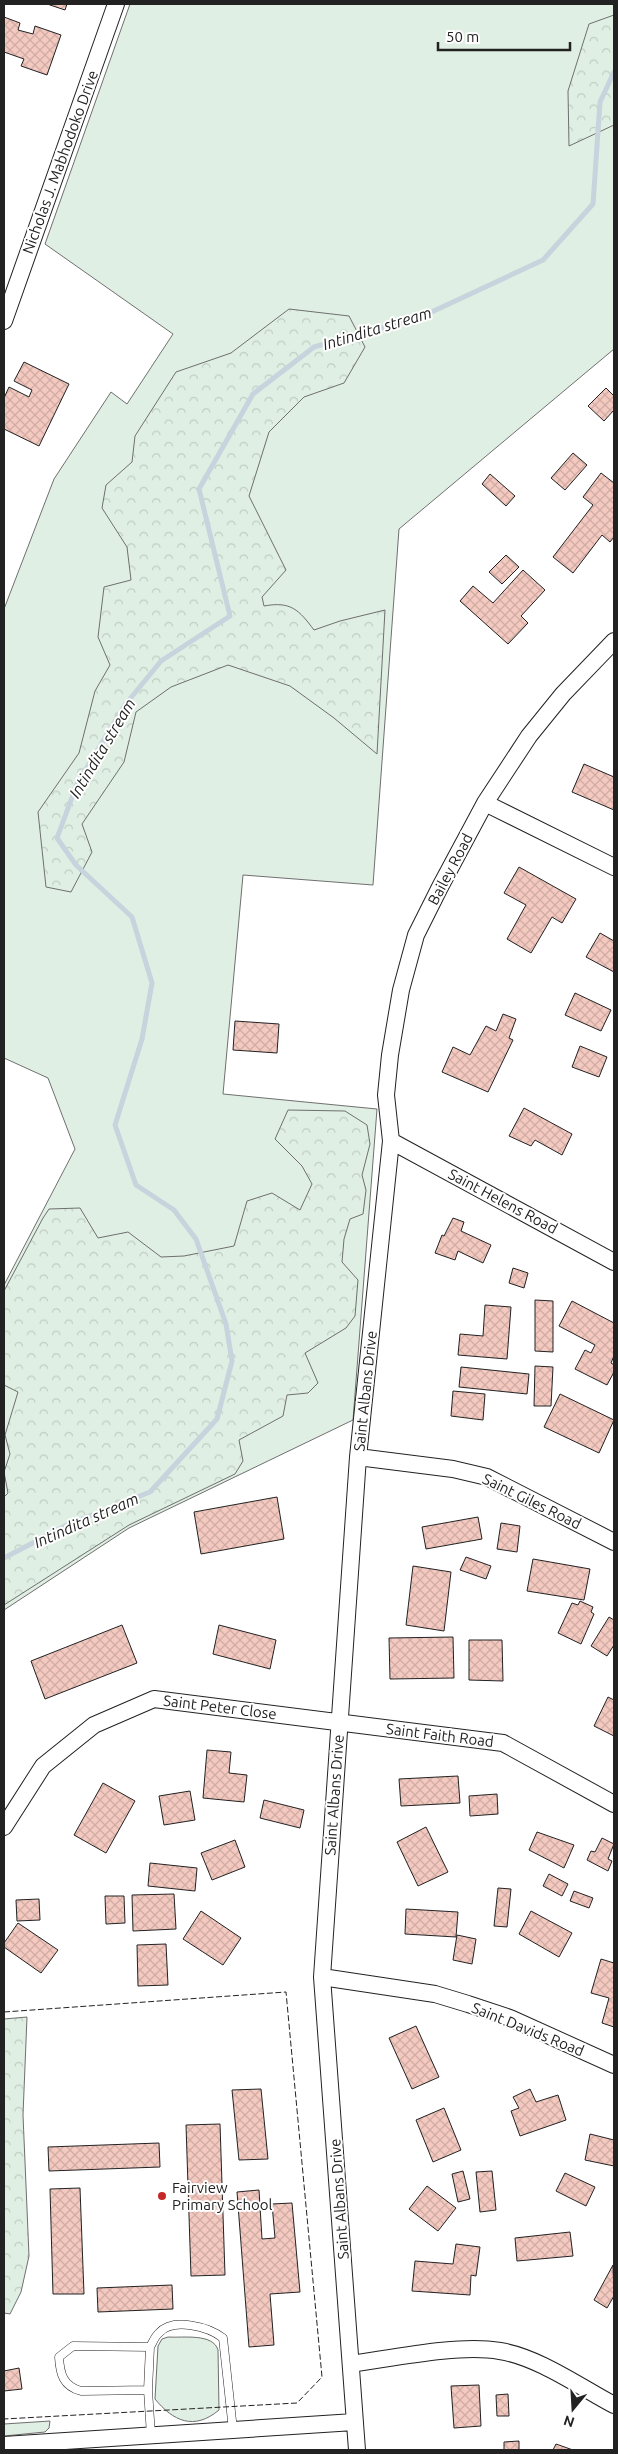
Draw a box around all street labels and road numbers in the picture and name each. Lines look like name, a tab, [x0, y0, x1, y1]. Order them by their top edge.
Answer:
street label: Nicholas J. Mabhodoko Drive	[19, 68, 101, 256]
street label: Bailey Road	[424, 830, 476, 908]
street label: Saint Helens Road	[446, 1165, 560, 1237]
street label: Saint Albans Drive	[350, 1330, 380, 1452]
street label: Saint Giles Road	[480, 1470, 584, 1532]
street label: Saint Peter Close	[162, 1692, 278, 1722]
street label: Saint Faith Road	[385, 1720, 495, 1750]
street label: Saint Albans Drive	[321, 1734, 347, 1856]
street label: Saint Davids Road	[469, 1999, 587, 2059]
street label: Saint Albans Drive	[326, 2138, 352, 2260]

